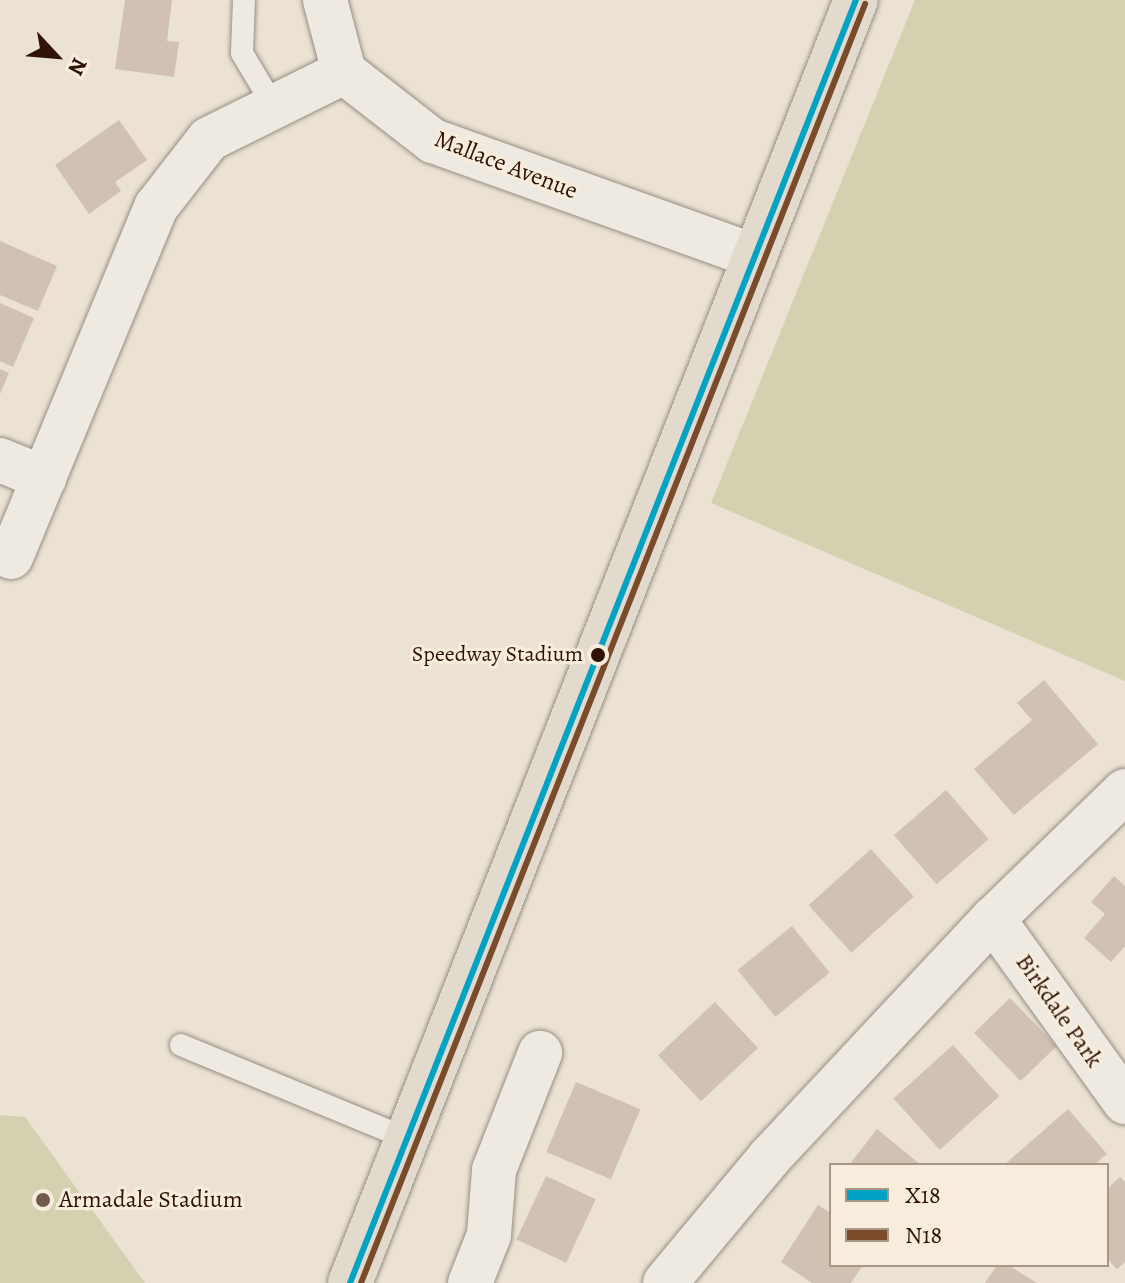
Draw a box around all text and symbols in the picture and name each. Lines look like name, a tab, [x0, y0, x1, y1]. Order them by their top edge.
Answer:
north arrow	[16, 16, 96, 96]
text: N	[61, 53, 95, 80]
street label: Mallace Avenue	[430, 125, 582, 205]
place label: Speedway Stadium	[412, 642, 583, 668]
marker: Speedway Stadium	[590, 647, 606, 663]
street label: Birkdale Park	[1009, 949, 1109, 1073]
legend	[829, 1163, 1109, 1267]
text: X18	[905, 1179, 941, 1211]
place label: Armadale Stadium	[59, 1186, 243, 1214]
marker: Armadale Stadium	[34, 1191, 52, 1209]
text: N18	[905, 1219, 942, 1251]

